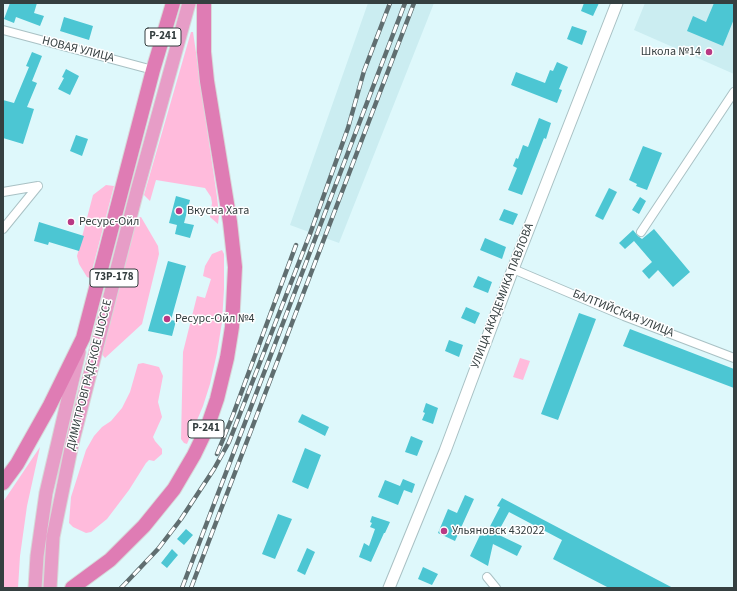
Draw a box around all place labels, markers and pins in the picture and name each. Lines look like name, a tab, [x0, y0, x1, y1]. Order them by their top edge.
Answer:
place label: Школа №14	[641, 45, 701, 59]
marker: Школа №14	[704, 47, 714, 57]
place label: Вкусна Хата	[187, 204, 249, 218]
marker: Вкусна Хата	[174, 206, 184, 216]
place label: Ресурс-Ойл	[79, 215, 139, 229]
marker: Ресурс-Ойл	[66, 217, 76, 227]
place label: Ресурс-Ойл №4	[175, 312, 254, 326]
marker: Ресурс-Ойл №4	[162, 314, 172, 324]
place label: Ульяновск 432022	[452, 524, 544, 538]
marker: Ульяновск 432022	[439, 526, 449, 536]

